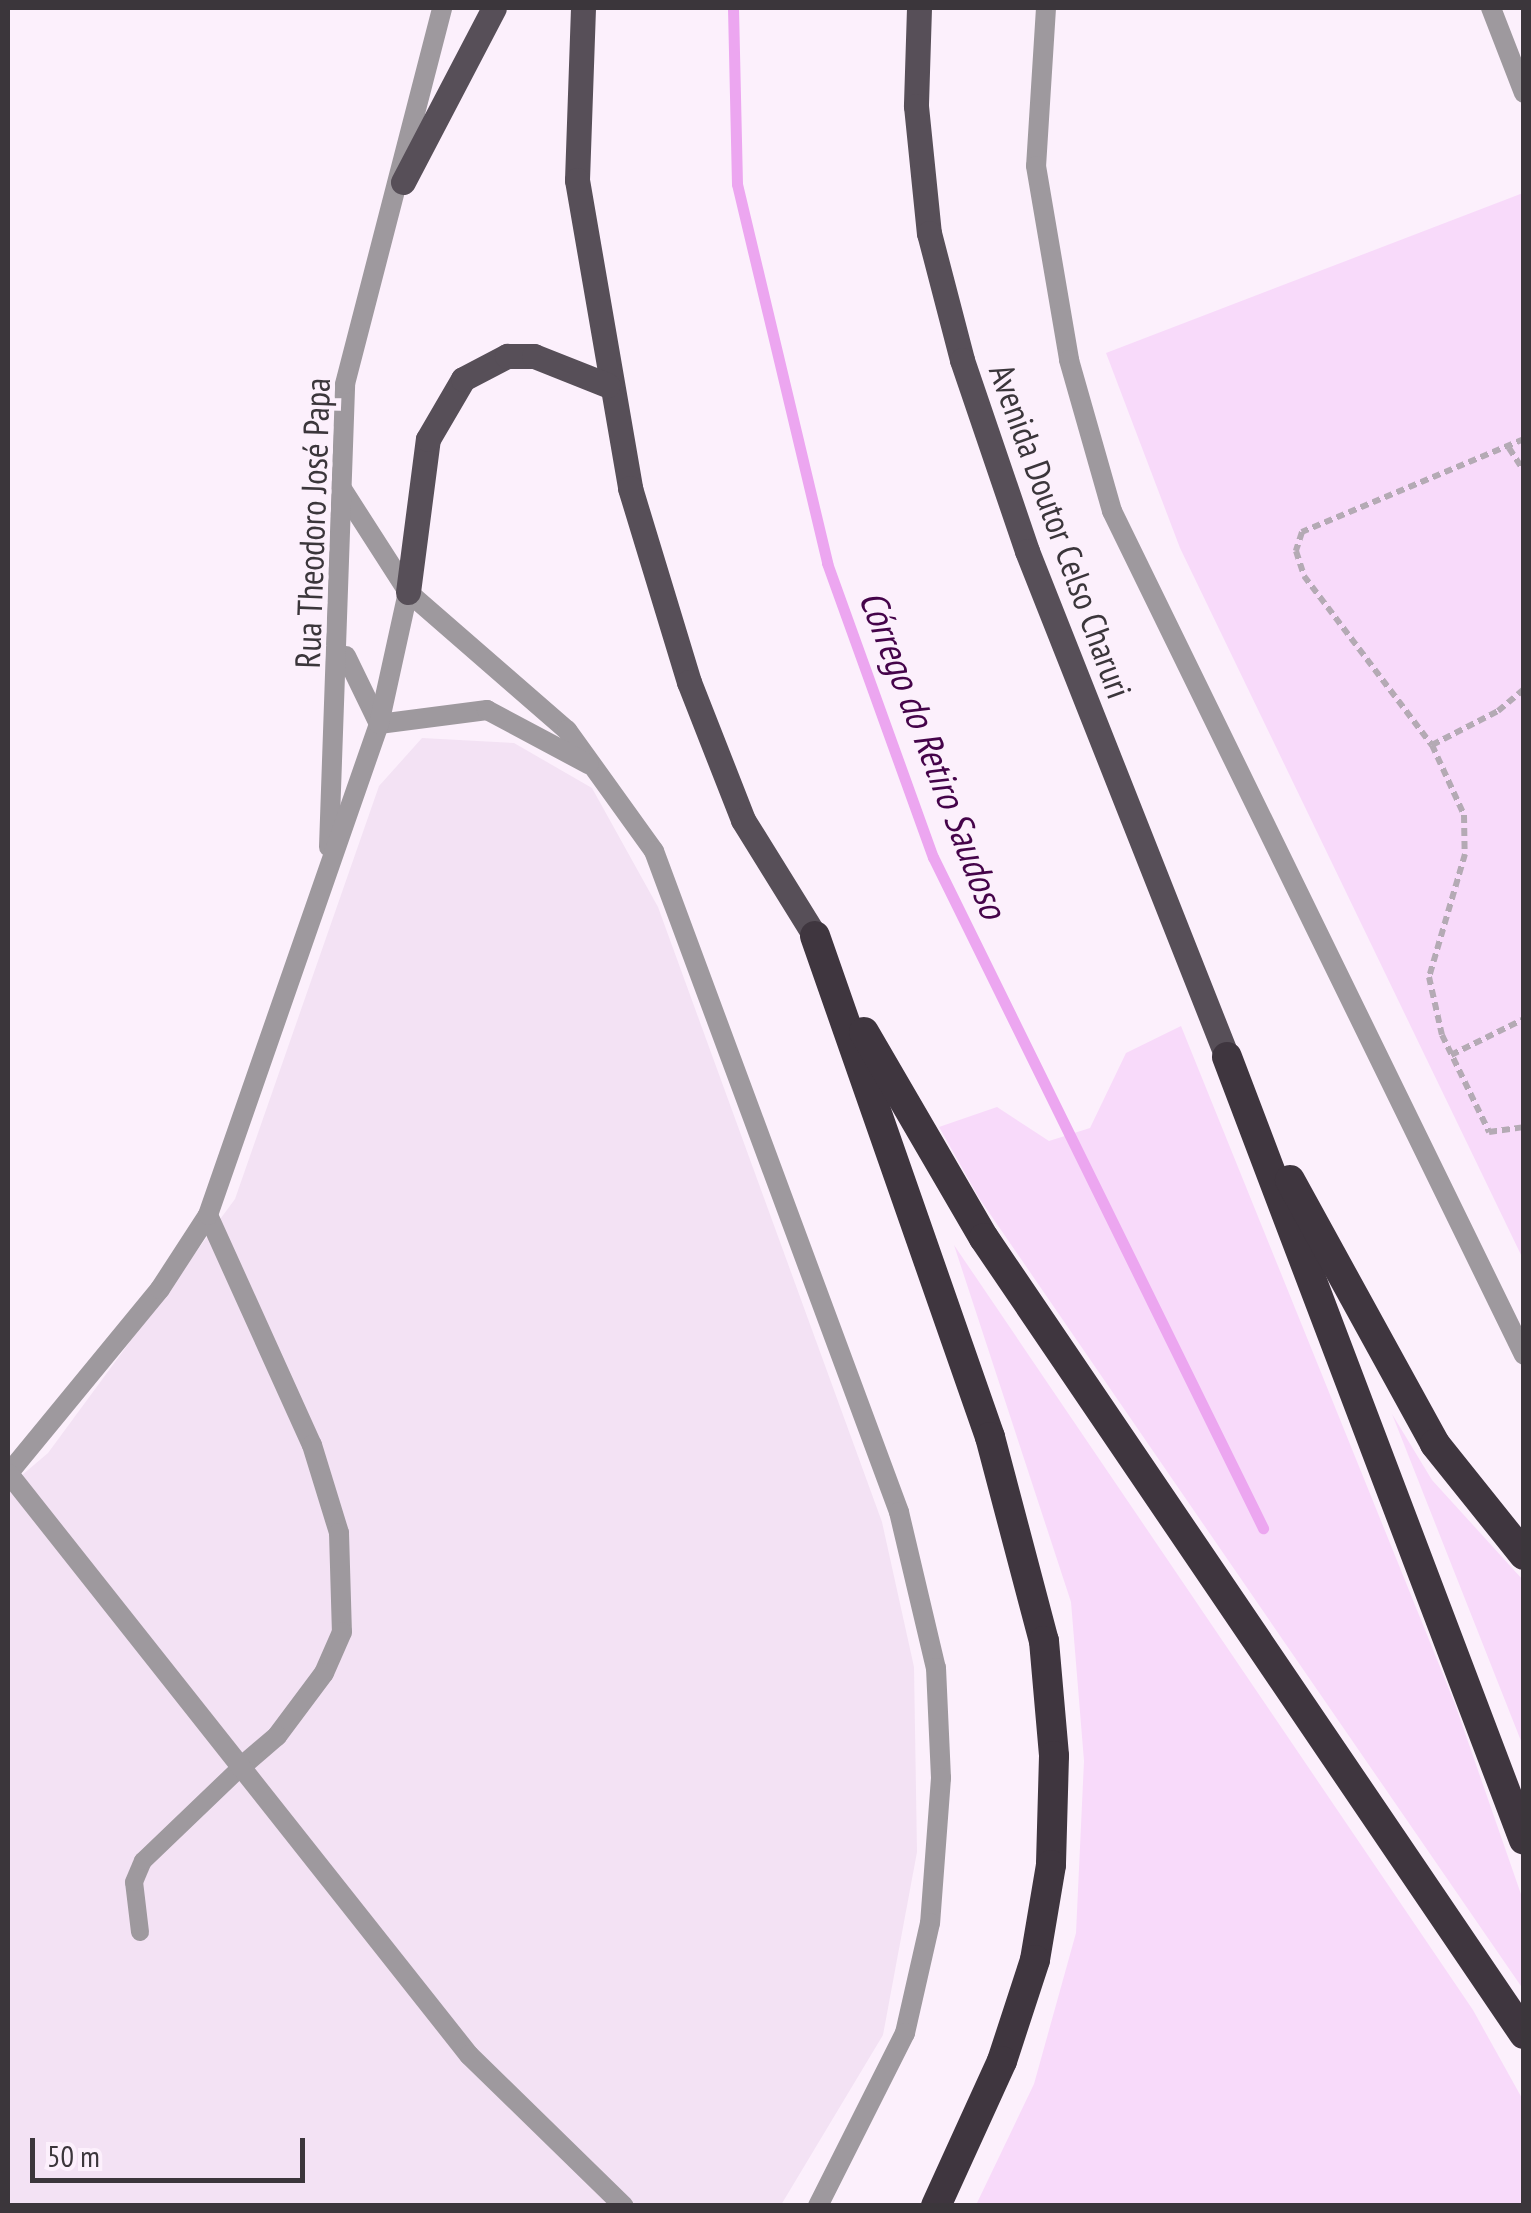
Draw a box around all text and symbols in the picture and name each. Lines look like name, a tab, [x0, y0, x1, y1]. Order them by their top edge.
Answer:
street label: Avenida Doutor Celso Charuri	[981, 358, 1141, 704]
street label: Rua Theodoro José Papa	[286, 377, 338, 669]
water label: Córrego do Retiro Saudoso	[851, 584, 1017, 924]
scale bar	[35, 2118, 310, 2180]
text: 50 m	[47, 2136, 100, 2175]

